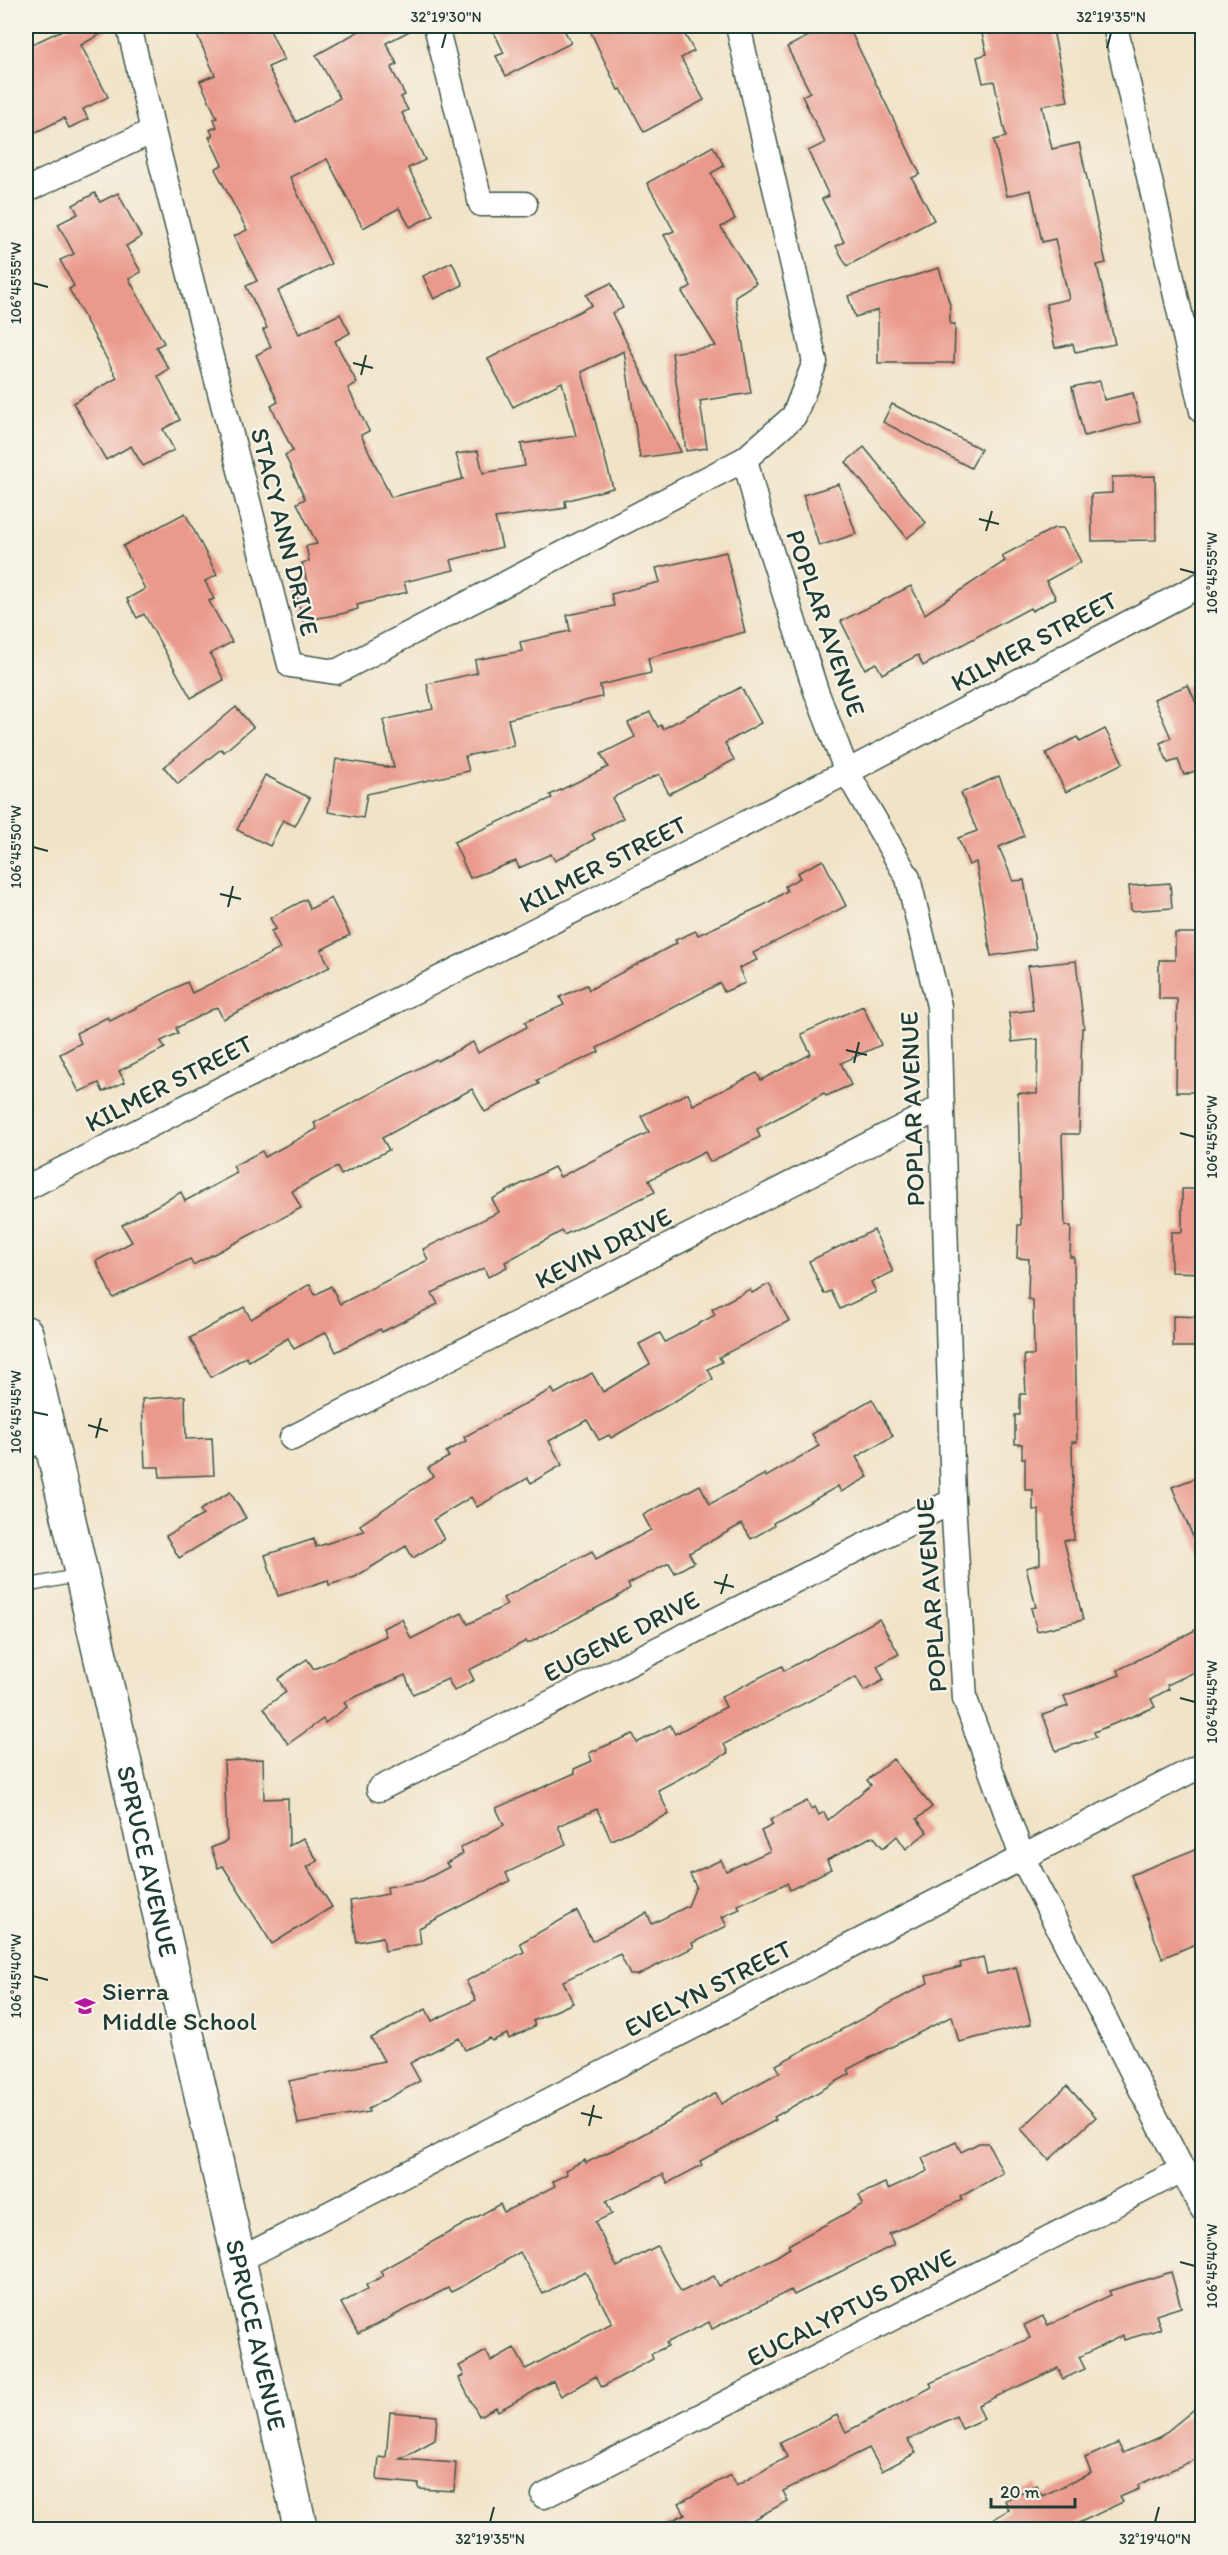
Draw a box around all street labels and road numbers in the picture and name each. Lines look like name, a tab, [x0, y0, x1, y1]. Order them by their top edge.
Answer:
street label: STACY ANN DRIVE	[244, 425, 326, 639]
street label: POPLAR AVENUE	[779, 525, 873, 721]
street label: KILMER STREET	[945, 583, 1123, 698]
street label: KILMER STREET	[514, 808, 693, 920]
street label: POPLAR AVENUE	[893, 1011, 931, 1207]
street label: KILMER STREET	[80, 1027, 259, 1139]
street label: KEVIN DRIVE	[529, 1200, 677, 1296]
street label: POPLAR AVENUE	[908, 1496, 954, 1694]
street label: EUGENE DRIVE	[538, 1583, 704, 1689]
street label: SPRUCE AVENUE	[110, 1762, 185, 1960]
street label: EVELYN STREET	[619, 1932, 798, 2044]
street label: SPRUCE AVENUE	[219, 2236, 294, 2434]
street label: EUCALYPTUS DRIVE	[741, 2241, 961, 2373]

